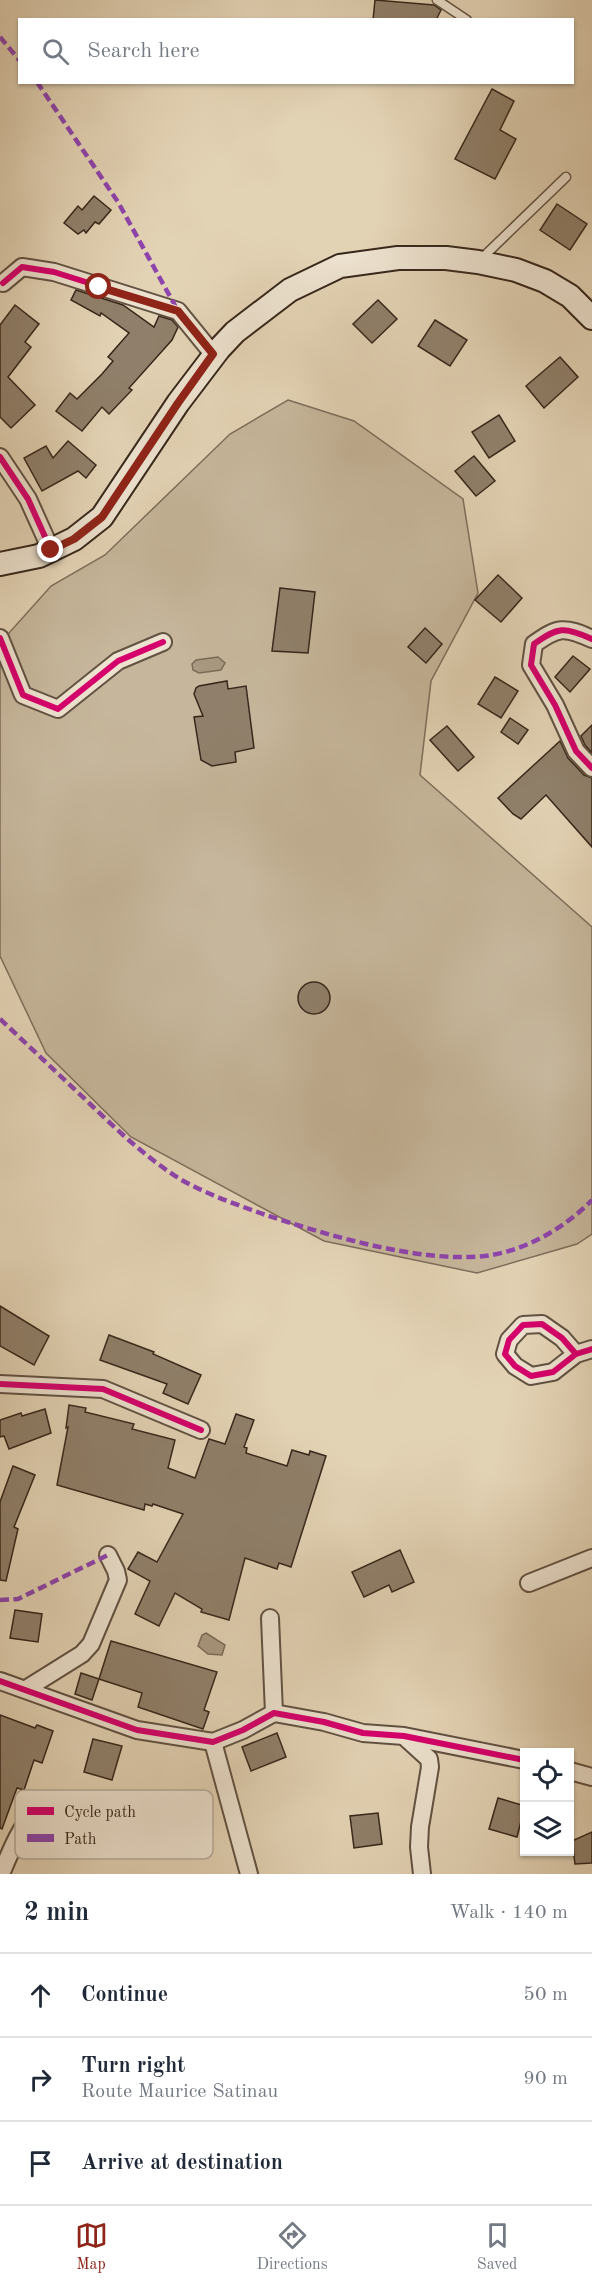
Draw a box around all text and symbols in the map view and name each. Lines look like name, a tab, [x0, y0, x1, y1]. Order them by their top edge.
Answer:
search box	[18, 18, 574, 84]
icon: search	[39, 35, 72, 68]
text: Search here	[87, 40, 200, 62]
route start	[85, 273, 111, 299]
route end	[37, 536, 63, 562]
map controls	[520, 1748, 574, 1856]
button: locate	[520, 1748, 574, 1802]
legend	[15, 1790, 213, 1859]
button: layers	[520, 1802, 574, 1856]
text: Cycle path	[64, 1805, 136, 1821]
text: Path	[64, 1832, 97, 1848]
text: 2 min	[24, 1900, 89, 1926]
text: Walk · 140 m	[449, 1903, 568, 1923]
icon: ahead	[24, 1979, 57, 2012]
text: Continue	[81, 1984, 168, 2006]
text: 50 m	[523, 1985, 568, 2005]
text: Turn right	[81, 2055, 185, 2077]
icon: right	[24, 2063, 57, 2096]
text: 90 m	[523, 2069, 568, 2089]
text: Route Maurice Satinau	[81, 2082, 278, 2102]
icon: arrive	[24, 2147, 57, 2180]
text: Arrive at destination	[81, 2152, 283, 2174]
tab: Map	[75, 2219, 108, 2275]
tab: Directions	[257, 2219, 328, 2275]
tab: Saved	[477, 2219, 517, 2275]

